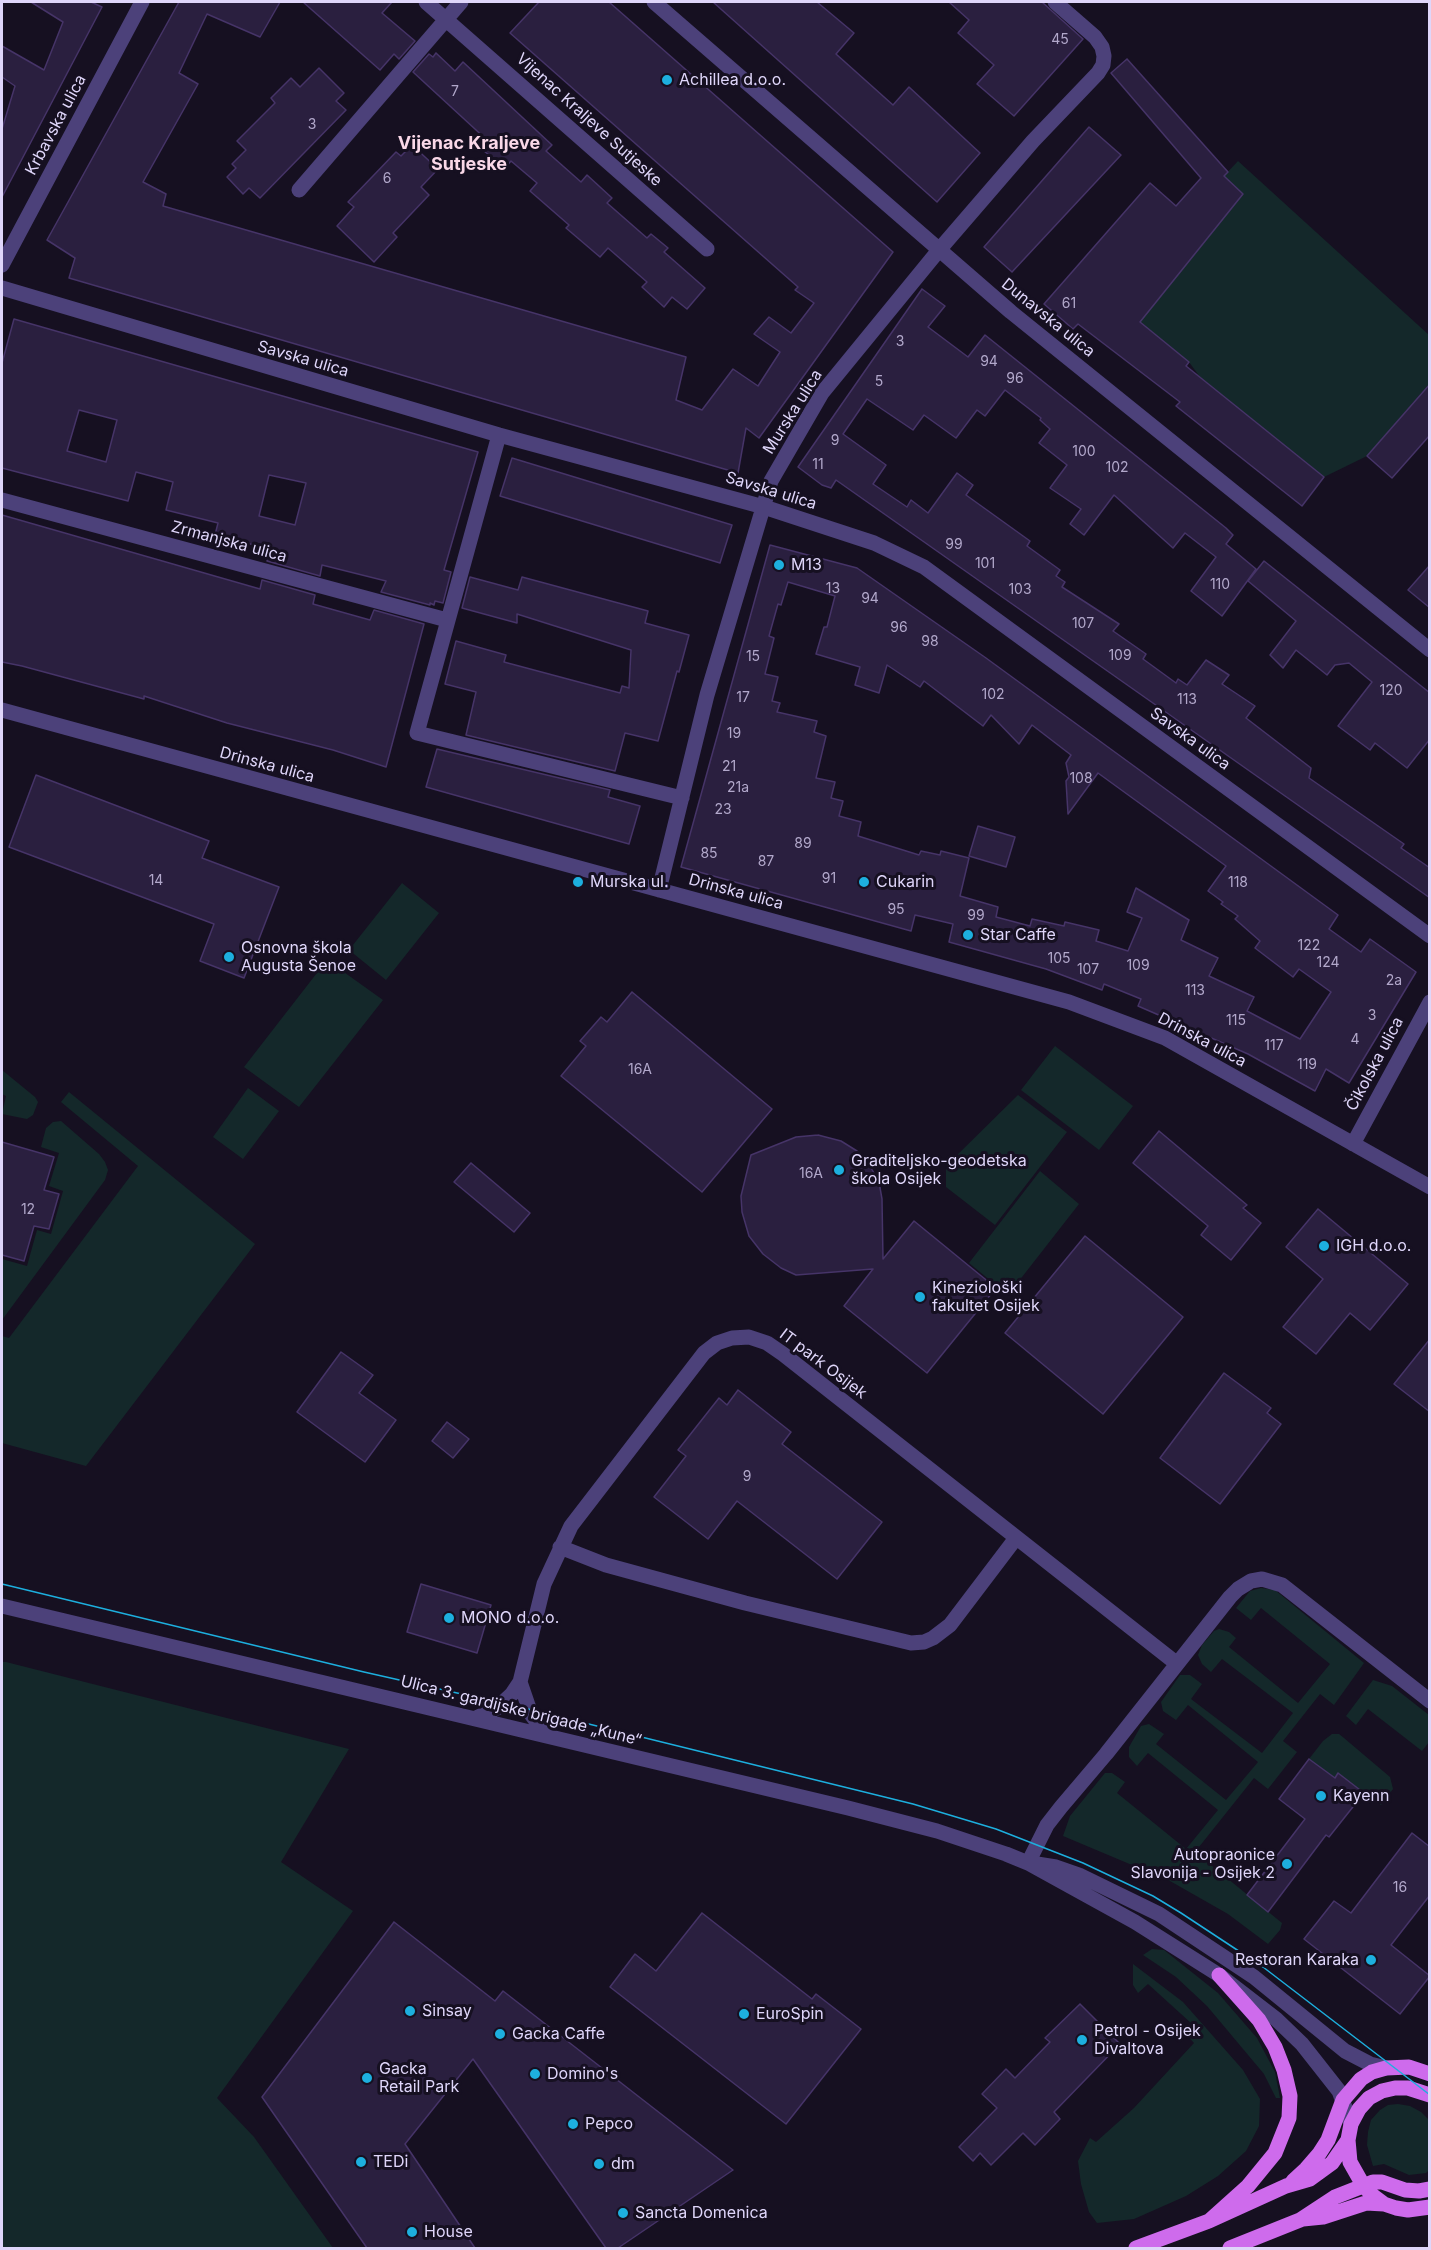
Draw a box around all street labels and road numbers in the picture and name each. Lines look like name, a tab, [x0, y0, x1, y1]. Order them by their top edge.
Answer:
street label: Vijenac Kraljeve Sutjeske	[512, 49, 666, 191]
street label: Krbavska ulica	[21, 72, 91, 178]
street label: Dunavska ulica	[998, 275, 1098, 361]
street label: Savska ulica	[255, 337, 351, 381]
street label: Murska ulica	[759, 366, 827, 458]
street label: Savska ulica	[723, 468, 819, 514]
street label: Zrmanjska ulica	[169, 517, 289, 567]
street label: Savska ulica	[1146, 704, 1234, 774]
street label: Drinska ulica	[217, 743, 317, 787]
street label: Drinska ulica	[686, 870, 786, 914]
street label: Drinska ulica	[1155, 1009, 1249, 1071]
street label: Čikolska ulica	[1342, 1014, 1408, 1114]
street label: IT park Osijek	[776, 1325, 870, 1403]
street label: Ulica 3. gardijske brigade „Kune“	[399, 1672, 643, 1750]

